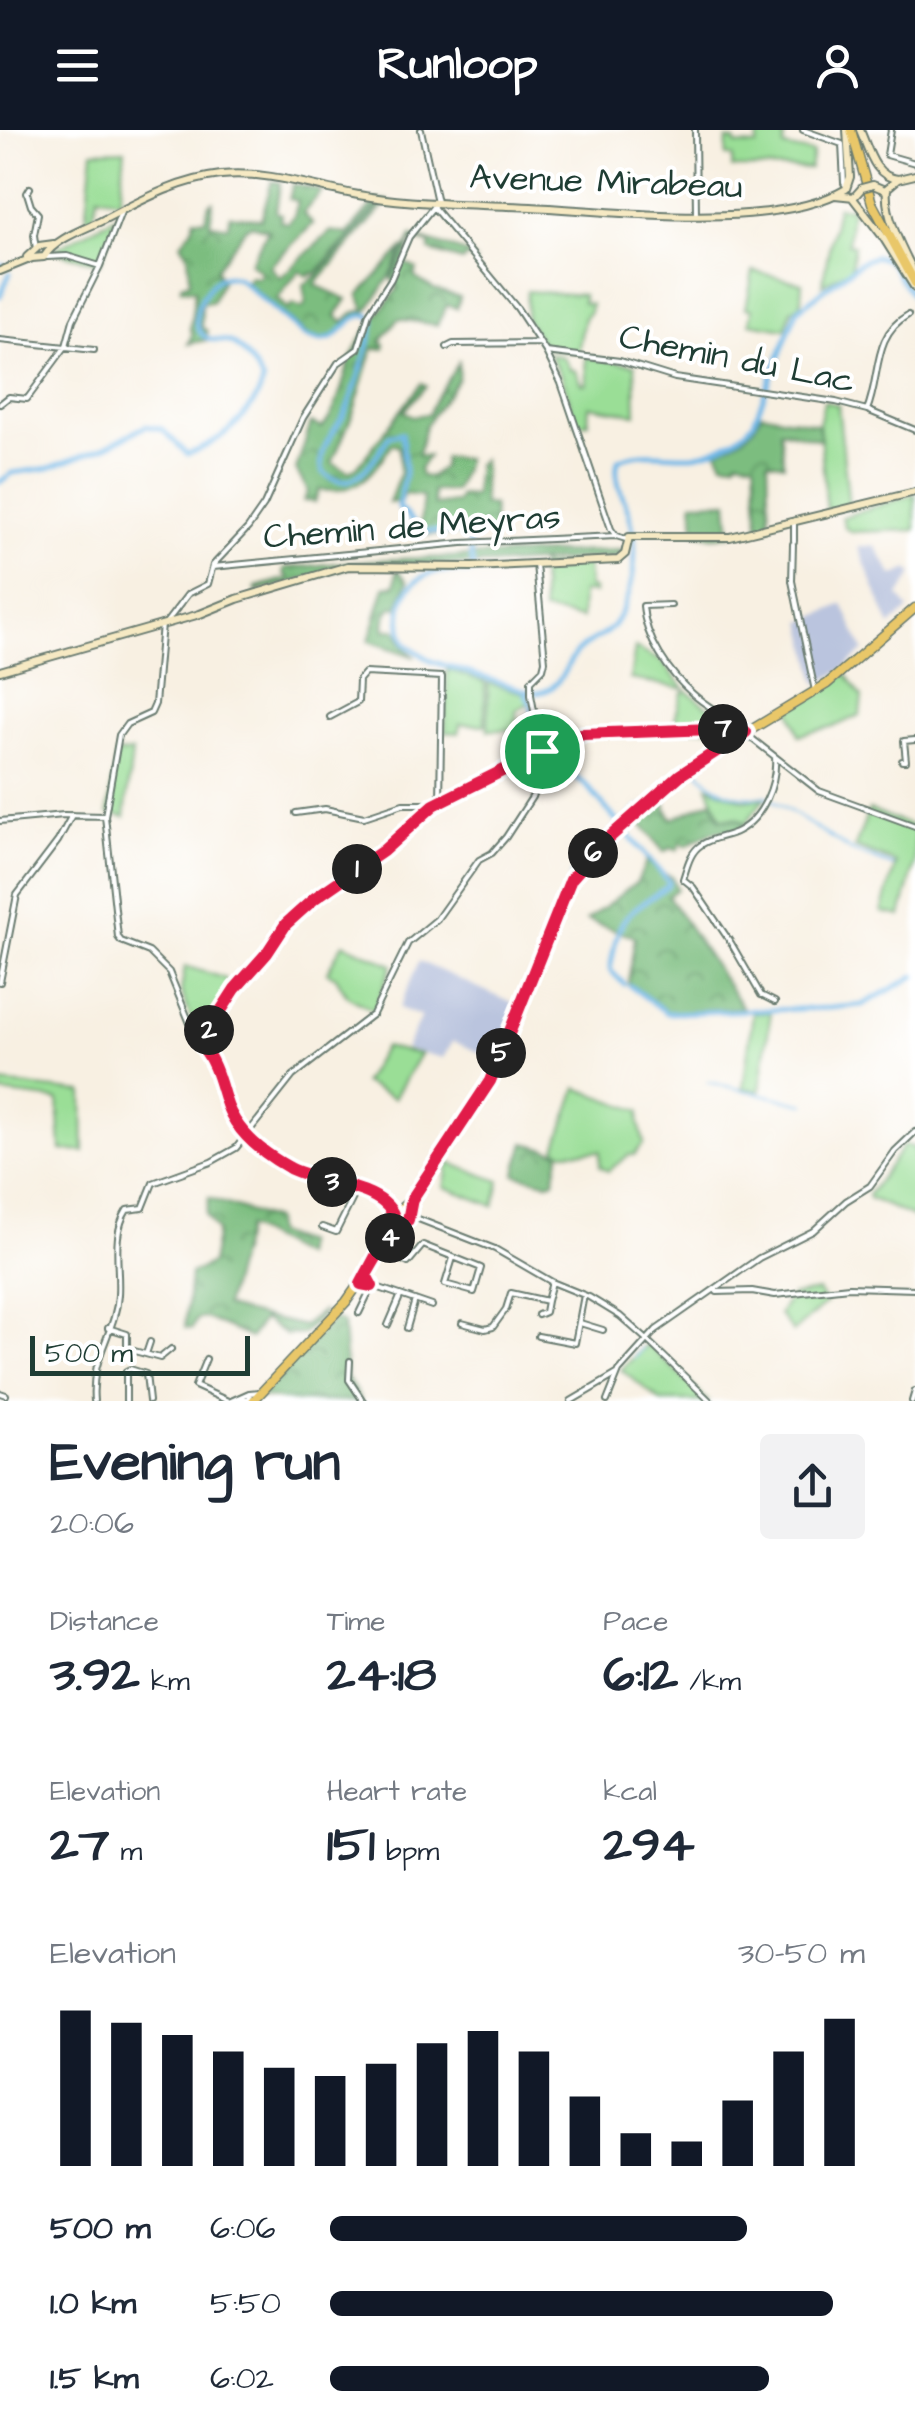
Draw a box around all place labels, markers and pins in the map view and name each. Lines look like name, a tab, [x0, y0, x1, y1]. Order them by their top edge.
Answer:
pin: 7	[698, 704, 748, 754]
pin	[500, 709, 585, 794]
pin: 6	[568, 828, 618, 878]
pin: 1	[332, 844, 382, 894]
pin: 2	[184, 1005, 234, 1055]
pin: 5	[476, 1028, 526, 1078]
pin: 3	[307, 1157, 357, 1207]
pin: 4	[365, 1213, 415, 1263]

